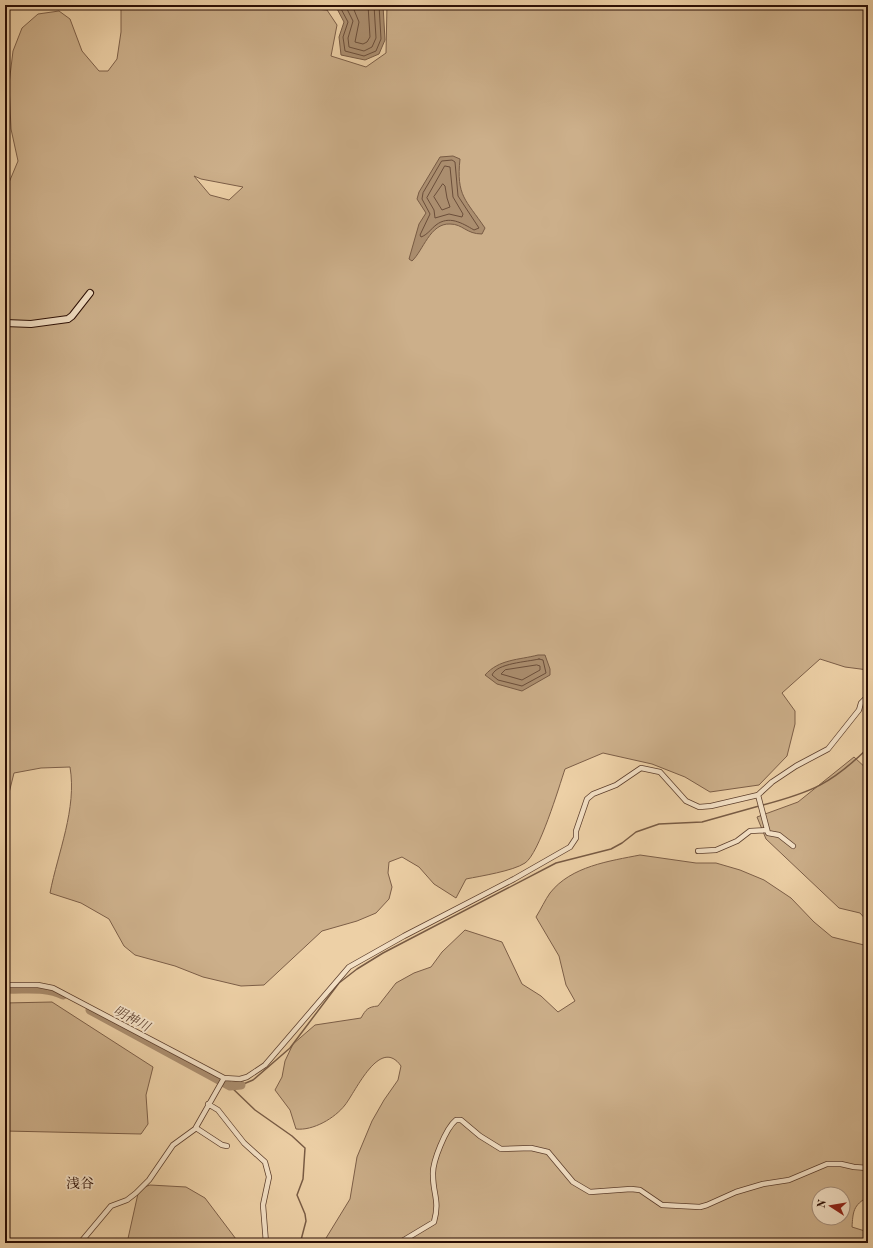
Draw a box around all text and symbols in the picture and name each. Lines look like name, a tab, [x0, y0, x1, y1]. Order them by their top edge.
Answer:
water label: 明神川	[111, 1004, 154, 1035]
district label: 浅谷	[66, 1176, 94, 1191]
north arrow	[811, 1186, 851, 1226]
text: N	[816, 1198, 829, 1209]

